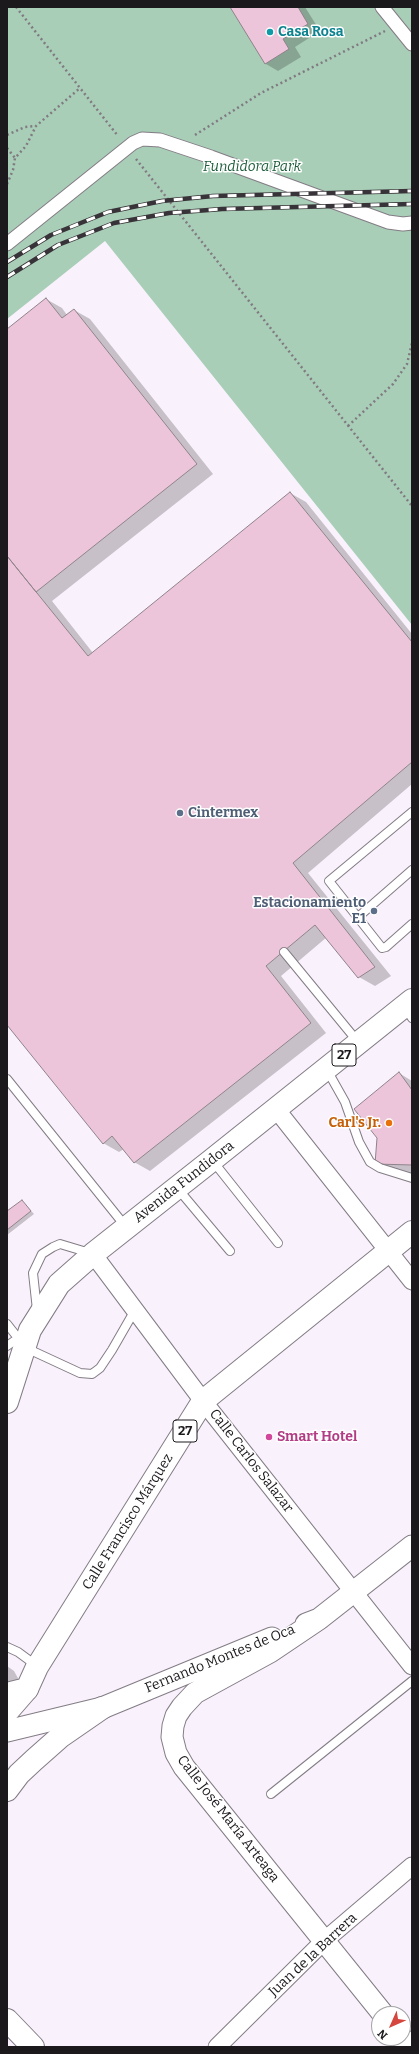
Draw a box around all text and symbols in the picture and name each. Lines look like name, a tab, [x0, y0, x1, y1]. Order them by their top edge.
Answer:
place label: Casa Rosa	[278, 24, 344, 40]
marker: Casa Rosa	[265, 27, 275, 37]
park label: Fundidora Park	[203, 159, 301, 175]
place label: Cintermex	[188, 805, 258, 821]
marker: Cintermex	[175, 808, 185, 818]
place label: Estacionamiento E1	[253, 895, 366, 928]
marker: Estacionamiento E1	[369, 906, 379, 916]
road number: 27	[332, 1044, 356, 1066]
place label: Carl's Jr.	[328, 1115, 381, 1131]
marker: Carl's Jr.	[384, 1118, 394, 1128]
street label: Avenida Fundidora	[130, 1137, 238, 1227]
street label: Calle Carlos Salazar	[205, 1406, 297, 1516]
road number: 27	[173, 1420, 197, 1442]
place label: Smart Hotel	[277, 1429, 357, 1445]
marker: Smart Hotel	[264, 1432, 274, 1442]
street label: Calle Francisco Márquez	[79, 1451, 177, 1593]
street label: Fernando Montes de Oca	[143, 1621, 297, 1697]
street label: Calle José María Arteaga	[173, 1752, 283, 1886]
street label: Juan de la Barrera	[265, 1910, 361, 2000]
north arrow	[371, 2006, 411, 2046]
text: N	[375, 2027, 390, 2042]

